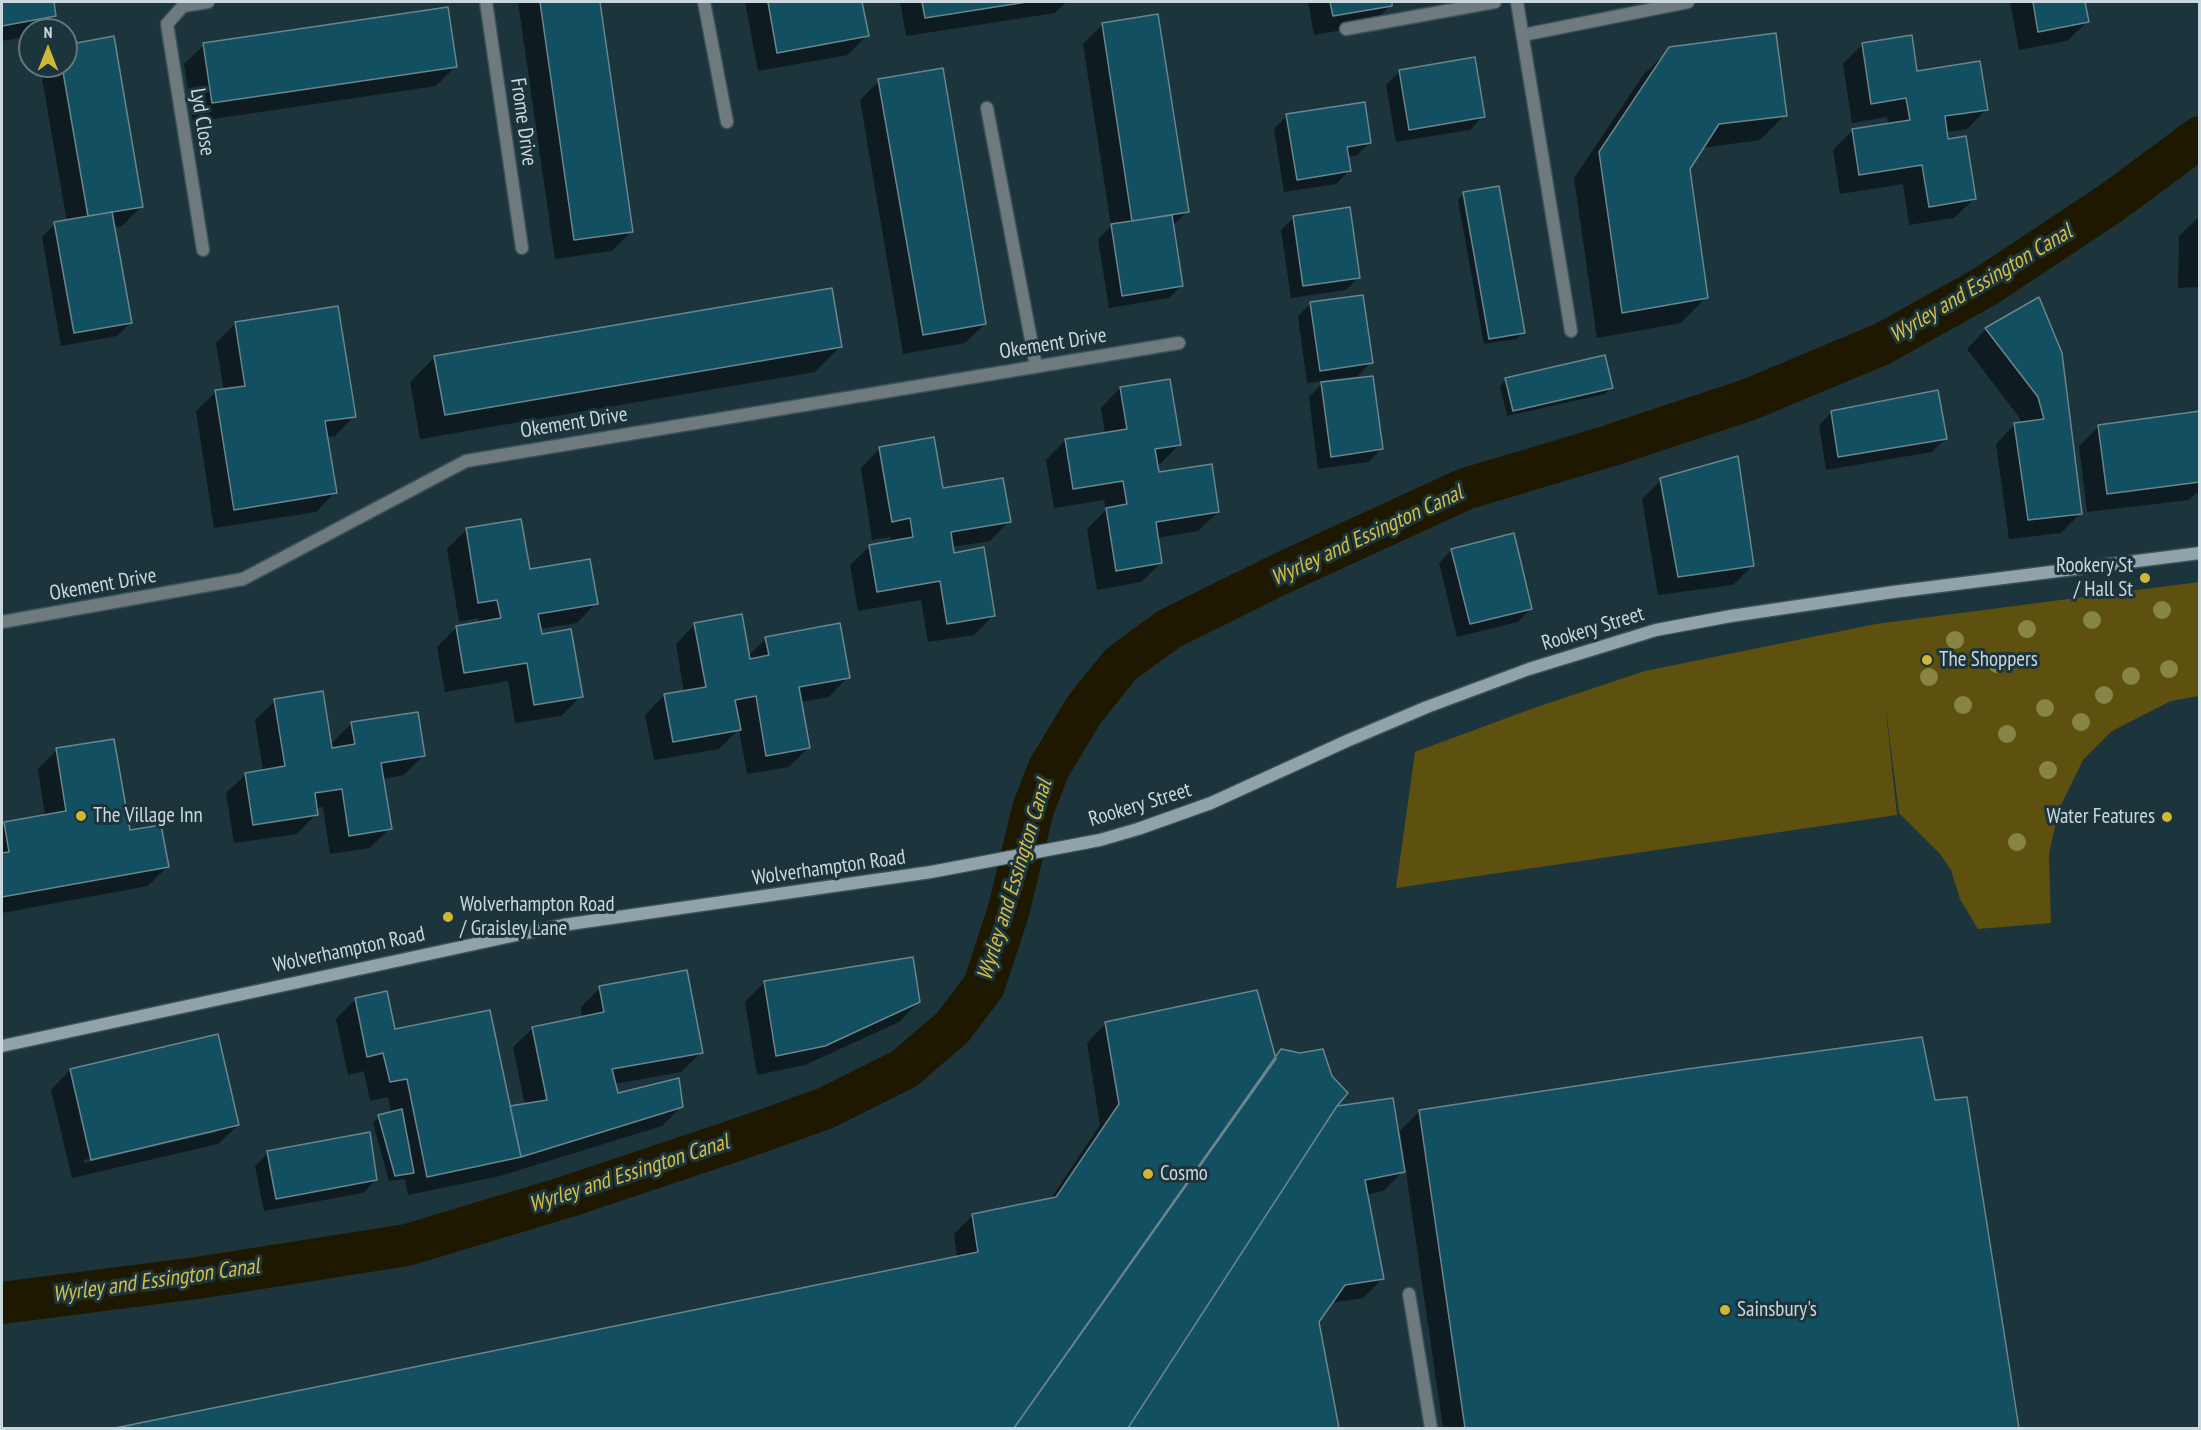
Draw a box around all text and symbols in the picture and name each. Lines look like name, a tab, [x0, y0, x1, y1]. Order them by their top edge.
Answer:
north arrow	[18, 18, 78, 78]
text: N	[44, 22, 52, 42]
street label: Frome Drive	[504, 76, 542, 168]
street label: Lyd Close	[184, 87, 220, 157]
water label: Wyrley and Essington Canal	[1885, 219, 2077, 349]
street label: Okement Drive	[998, 323, 1108, 365]
street label: Okement Drive	[519, 402, 629, 444]
water label: Wyrley and Essington Canal	[1267, 480, 1467, 592]
place label: Rookery St / Hall St	[2056, 553, 2133, 603]
street label: Okement Drive	[48, 563, 158, 607]
marker: Rookery St / Hall St	[2138, 571, 2152, 585]
street label: Rookery Street	[1539, 602, 1647, 656]
place label: The Shoppers	[1939, 647, 2038, 673]
marker: The Shoppers	[1920, 653, 1934, 667]
water label: Wyrley and Essington Canal	[972, 777, 1058, 983]
street label: Rookery Street	[1086, 778, 1194, 832]
place label: The Village Inn	[93, 803, 203, 829]
place label: Water Features	[2047, 804, 2155, 830]
marker: The Village Inn	[74, 809, 88, 823]
marker: Water Features	[2160, 810, 2174, 824]
street label: Wolverhampton Road	[751, 845, 907, 891]
place label: Wolverhampton Road / Graisley Lane	[460, 892, 615, 942]
marker: Wolverhampton Road / Graisley Lane	[441, 910, 455, 924]
street label: Wolverhampton Road	[271, 922, 427, 978]
water label: Wyrley and Essington Canal	[526, 1129, 732, 1219]
place label: Cosmo	[1160, 1161, 1208, 1187]
marker: Cosmo	[1141, 1167, 1155, 1181]
water label: Wyrley and Essington Canal	[51, 1253, 261, 1309]
place label: Sainsbury's	[1737, 1297, 1817, 1323]
marker: Sainsbury's	[1718, 1303, 1732, 1317]

